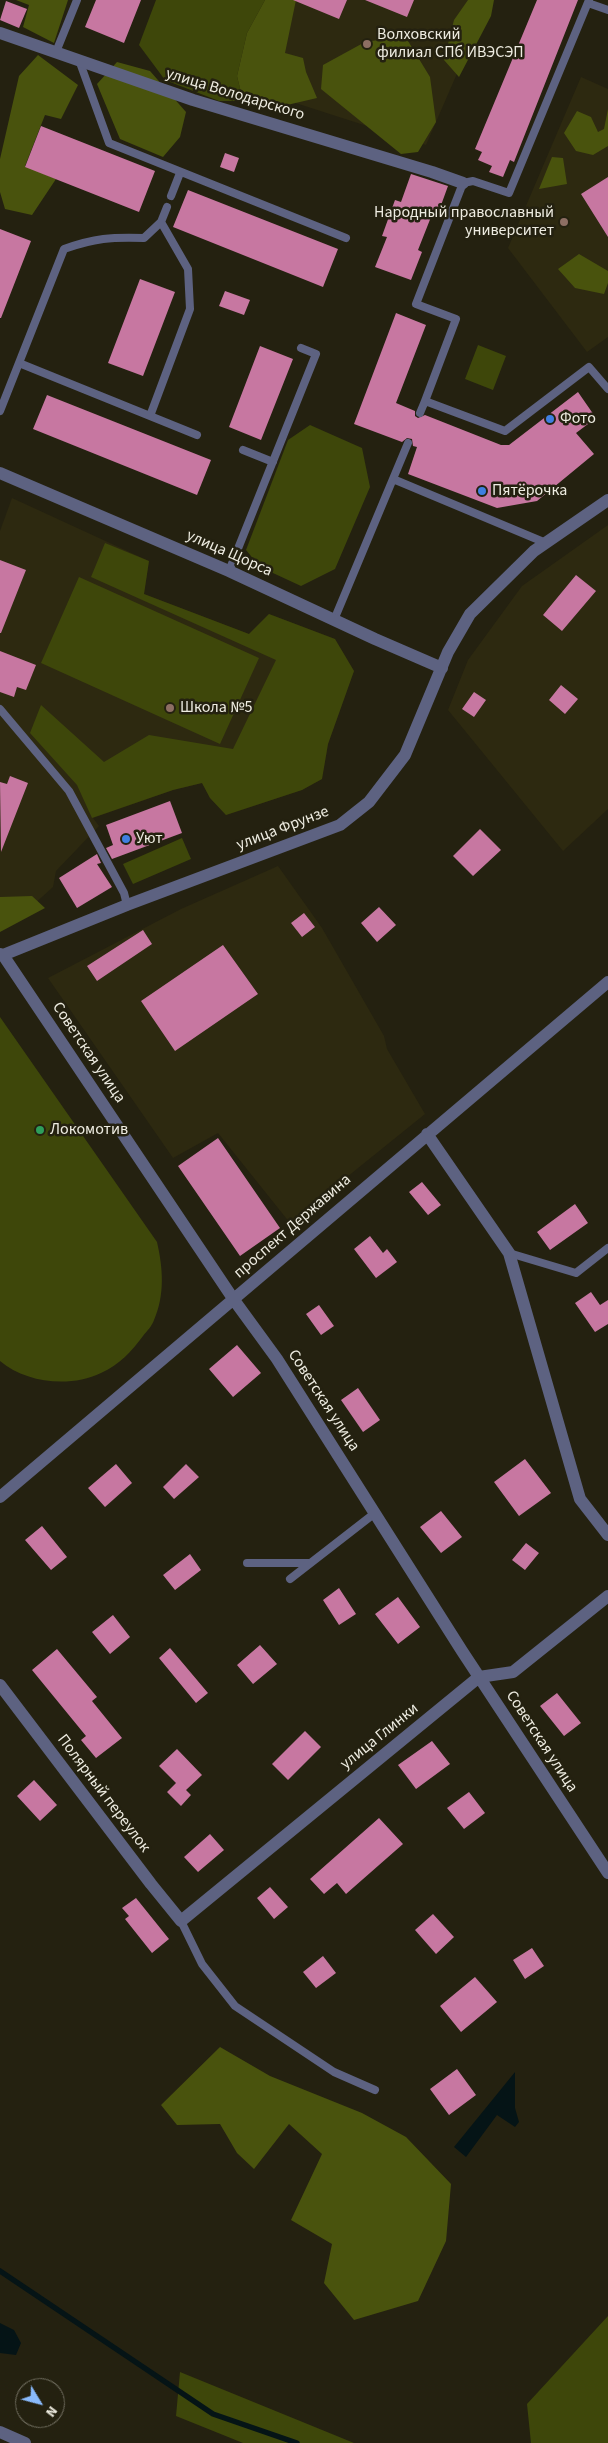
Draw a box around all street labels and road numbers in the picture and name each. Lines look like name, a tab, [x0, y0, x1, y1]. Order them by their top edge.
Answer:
street label: улица Володарского	[163, 65, 307, 125]
street label: улица Щорса	[183, 527, 275, 581]
street label: улица Фрунзе	[234, 803, 332, 855]
street label: Советская улица	[47, 999, 129, 1107]
street label: проспект Державина	[230, 1171, 356, 1283]
street label: Советская улица	[283, 1347, 363, 1455]
street label: Советская улица	[501, 1688, 581, 1796]
street label: улица Глинки	[337, 1700, 423, 1774]
street label: Полярный переулок	[52, 1731, 154, 1857]

